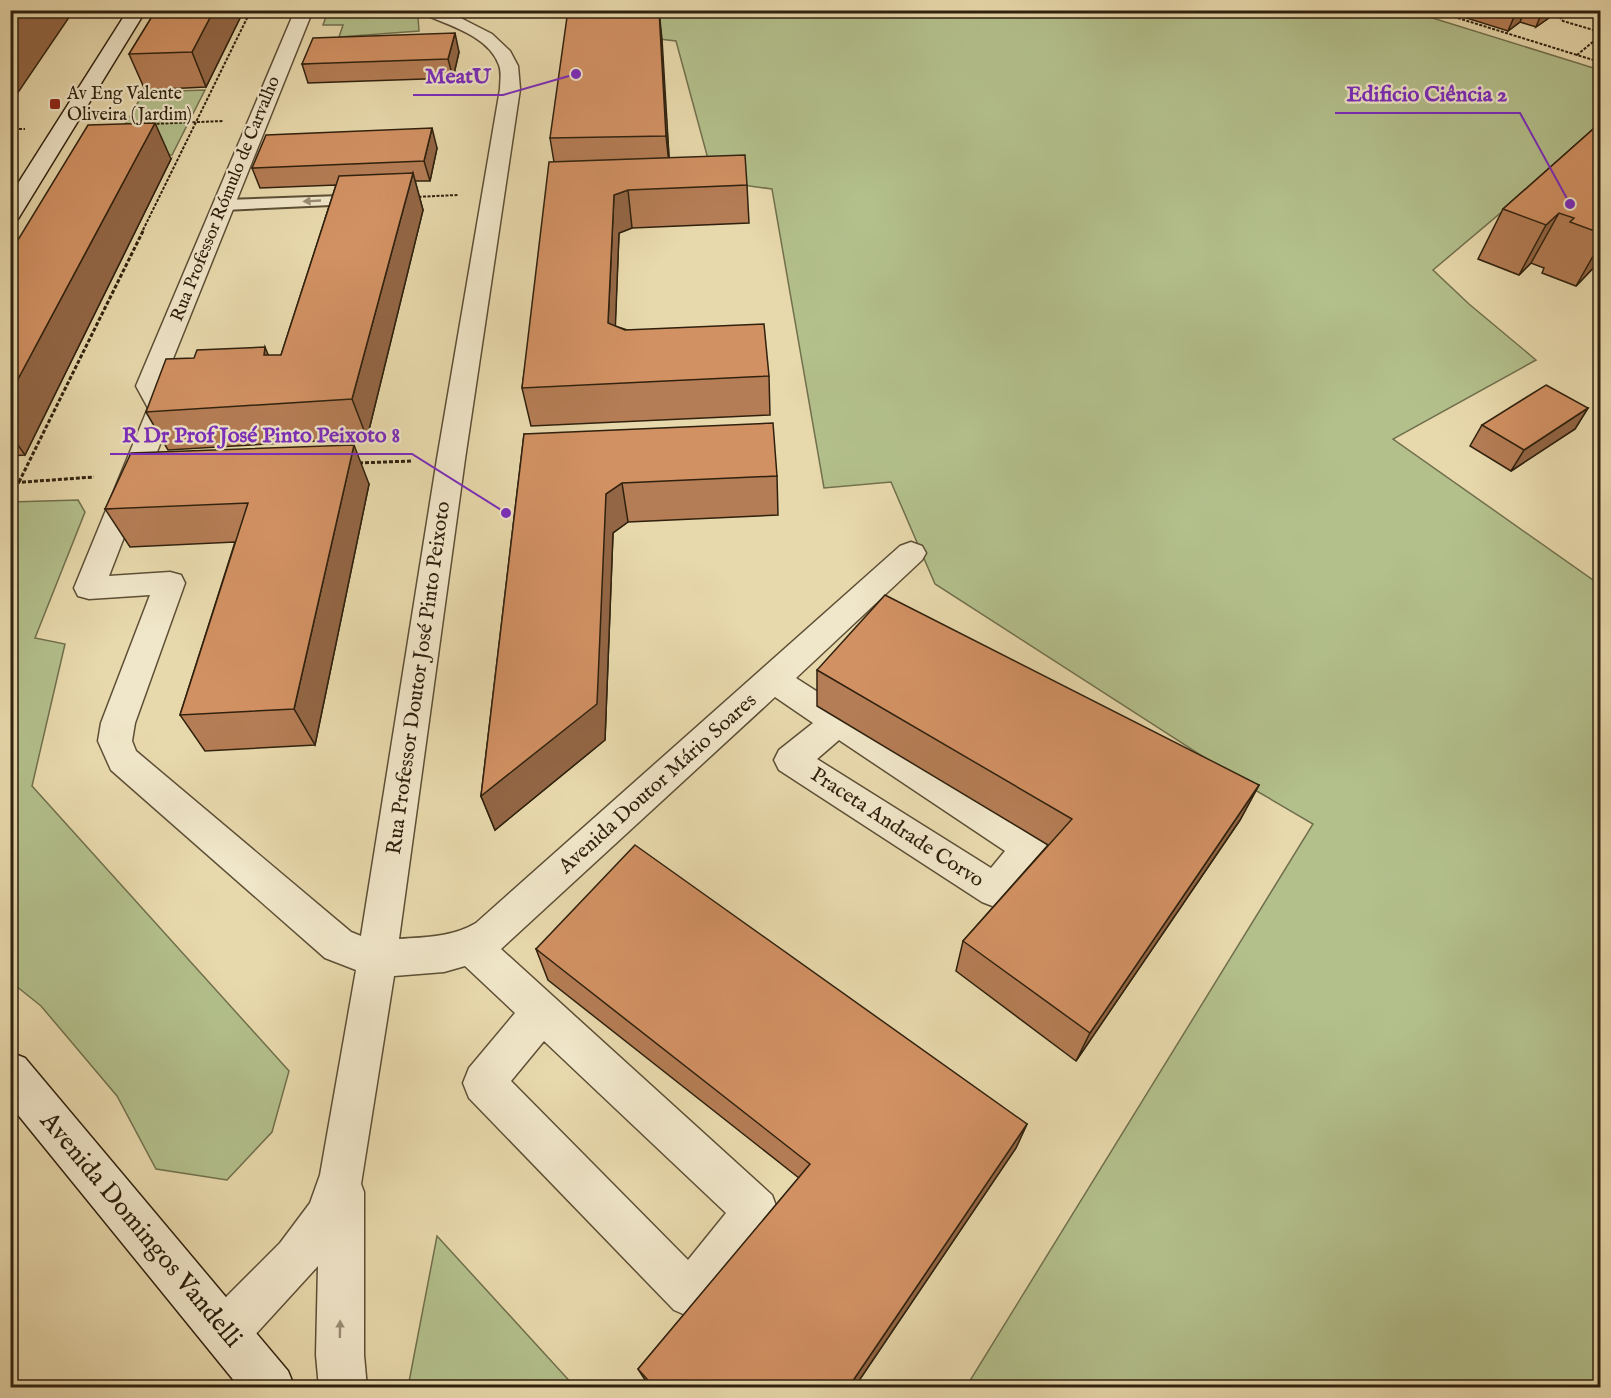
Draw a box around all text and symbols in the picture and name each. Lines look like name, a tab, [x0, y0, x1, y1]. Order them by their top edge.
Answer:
callout: MeatU	[413, 55, 503, 95]
text: MeatU	[425, 63, 492, 91]
street label: Rua Professor Rómulo de Carvalho	[166, 73, 286, 325]
callout: Edificio Ciência 2	[1335, 73, 1520, 113]
text: Edificio Ciência 2	[1347, 81, 1507, 109]
place label: Av Eng Valente Oliveira (Jardim)	[66, 83, 192, 127]
marker: Av Eng Valente Oliveira (Jardim)	[48, 97, 62, 111]
one-way arrow	[303, 196, 322, 205]
callout: R Dr Prof José Pinto Peixoto 8	[110, 414, 412, 454]
text: R Dr Prof José Pinto Peixoto 8	[122, 422, 400, 450]
street label: Rua Professor Doutor José Pinto Peixoto	[381, 500, 457, 856]
street label: Avenida Doutor Mário Soares	[552, 688, 763, 881]
street label: Praceta Andrade Corvo	[805, 762, 989, 894]
street label: Avenida Domingos Vandelli	[32, 1105, 249, 1355]
one-way arrow	[335, 1320, 345, 1339]

